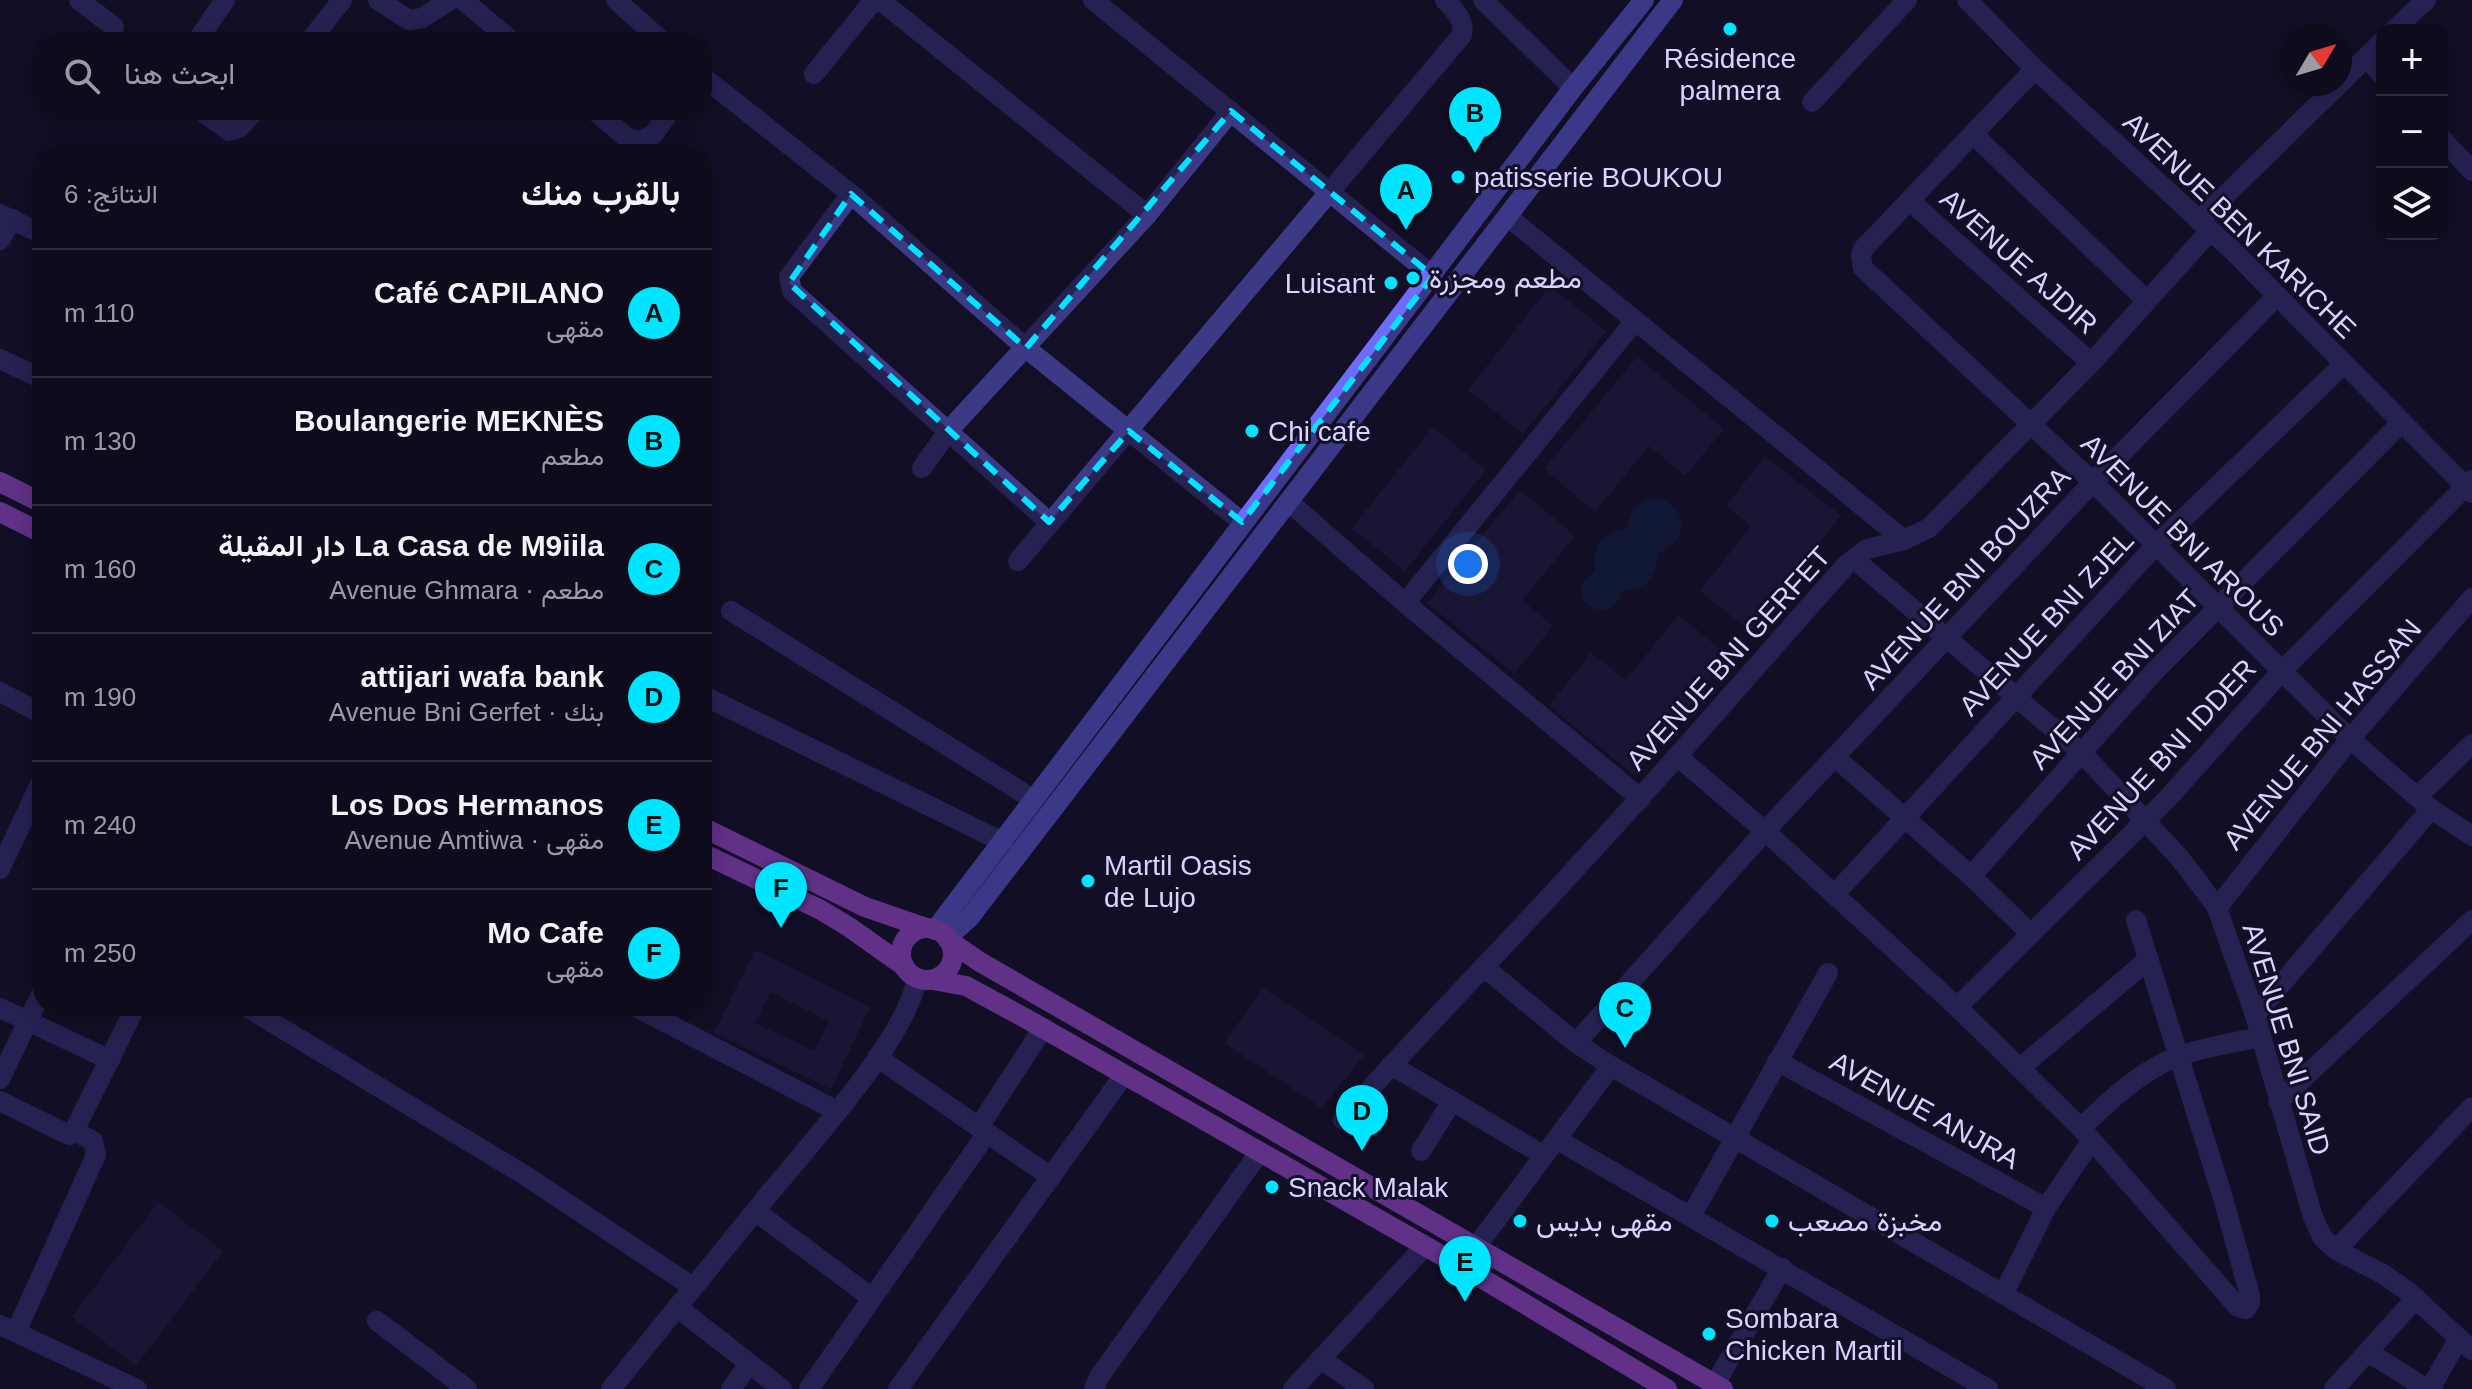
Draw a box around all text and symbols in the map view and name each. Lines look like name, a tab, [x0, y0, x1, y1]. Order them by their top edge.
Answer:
marker: Résidence palmera	[1721, 20, 1739, 38]
north arrow	[2280, 24, 2352, 96]
map controls	[2376, 24, 2448, 240]
button: +	[2376, 24, 2448, 96]
search box	[32, 32, 712, 120]
place label: Résidence palmera	[1664, 43, 1796, 106]
icon: search	[60, 54, 104, 98]
text: ابحث هنا	[124, 57, 235, 90]
pin: B	[1449, 87, 1501, 153]
button: −	[2376, 96, 2448, 168]
street label: AVENUE BEN KARICHE	[2117, 106, 2362, 344]
place label: patisserie BOUKOU	[1474, 162, 1723, 193]
pin: A	[1380, 164, 1432, 230]
marker: patisserie BOUKOU	[1449, 168, 1467, 186]
button: layers	[2376, 168, 2448, 240]
text: بالقرب منك	[521, 174, 680, 212]
text: النتائج: 6	[64, 179, 158, 209]
street label: AVENUE AJDIR	[1934, 183, 2103, 340]
place label: مطعم ومجزرة	[1429, 263, 1582, 297]
place label: Luisant	[1285, 268, 1375, 299]
marker: مطعم ومجزرة	[1404, 269, 1422, 287]
marker: Luisant	[1382, 274, 1400, 292]
text: Café CAPILANO	[374, 276, 604, 309]
text: 110 m	[64, 298, 134, 328]
text: A	[645, 298, 663, 328]
text: مقهى	[546, 313, 604, 343]
text: Boulangerie MEKNÈS	[294, 404, 604, 437]
place label: Chi cafe	[1268, 416, 1371, 447]
marker: Chi cafe	[1243, 422, 1261, 440]
text: 130 m	[64, 426, 136, 456]
text: B	[645, 426, 663, 456]
street label: AVENUE BNI AROUS	[2075, 428, 2290, 643]
text: مطعم	[541, 441, 604, 471]
street label: AVENUE BNI BOUZRA	[1854, 461, 2076, 696]
street label: AVENUE BNI ZJEL	[1953, 525, 2140, 722]
text: La Casa de M9iila دار المقيلة	[218, 529, 604, 562]
street label: AVENUE BNI GERFET	[1620, 541, 1837, 776]
your location	[1448, 544, 1488, 584]
text: 160 m	[64, 554, 136, 584]
text: C	[645, 554, 663, 584]
text: مطعم · Avenue Ghmara	[329, 575, 604, 605]
street label: AVENUE BNI ZIAT	[2023, 583, 2205, 775]
street label: AVENUE BNI HASSAN	[2217, 613, 2428, 856]
street label: AVENUE BNI IDDER	[2061, 653, 2262, 866]
text: attijari wafa bank	[361, 660, 604, 693]
text: 190 m	[64, 682, 136, 712]
text: D	[645, 682, 663, 712]
text: بنك · Avenue Bni Gerfet	[329, 697, 604, 727]
text: Los Dos Hermanos	[331, 788, 604, 821]
text: 240 m	[64, 810, 136, 840]
text: E	[645, 810, 663, 840]
text: مقهى · Avenue Amtiwa	[345, 825, 604, 855]
place label: Martil Oasis de Lujo	[1104, 850, 1252, 913]
pin: F	[755, 862, 807, 928]
marker: Martil Oasis de Lujo	[1079, 872, 1097, 890]
text: Mo Cafe	[487, 916, 604, 949]
street label: AVENUE BNI SAID	[2237, 920, 2337, 1159]
text: 250 m	[64, 938, 136, 968]
text: F	[646, 938, 662, 968]
text: مقهى	[546, 953, 604, 983]
pin: C	[1599, 982, 1651, 1048]
street label: AVENUE ANJRA	[1825, 1046, 2025, 1175]
pin: D	[1336, 1085, 1388, 1151]
place label: Snack Malak	[1288, 1172, 1449, 1203]
marker: Snack Malak	[1263, 1178, 1281, 1196]
place label: مقهى بديس	[1536, 1206, 1672, 1239]
place label: مخبزة مصعب	[1788, 1206, 1942, 1239]
marker: مقهى بديس	[1511, 1212, 1529, 1230]
marker: مخبزة مصعب	[1763, 1212, 1781, 1230]
pin: E	[1439, 1236, 1491, 1302]
place label: Sombara Chicken Martil	[1725, 1303, 1902, 1366]
marker: Sombara Chicken Martil	[1700, 1325, 1718, 1343]

